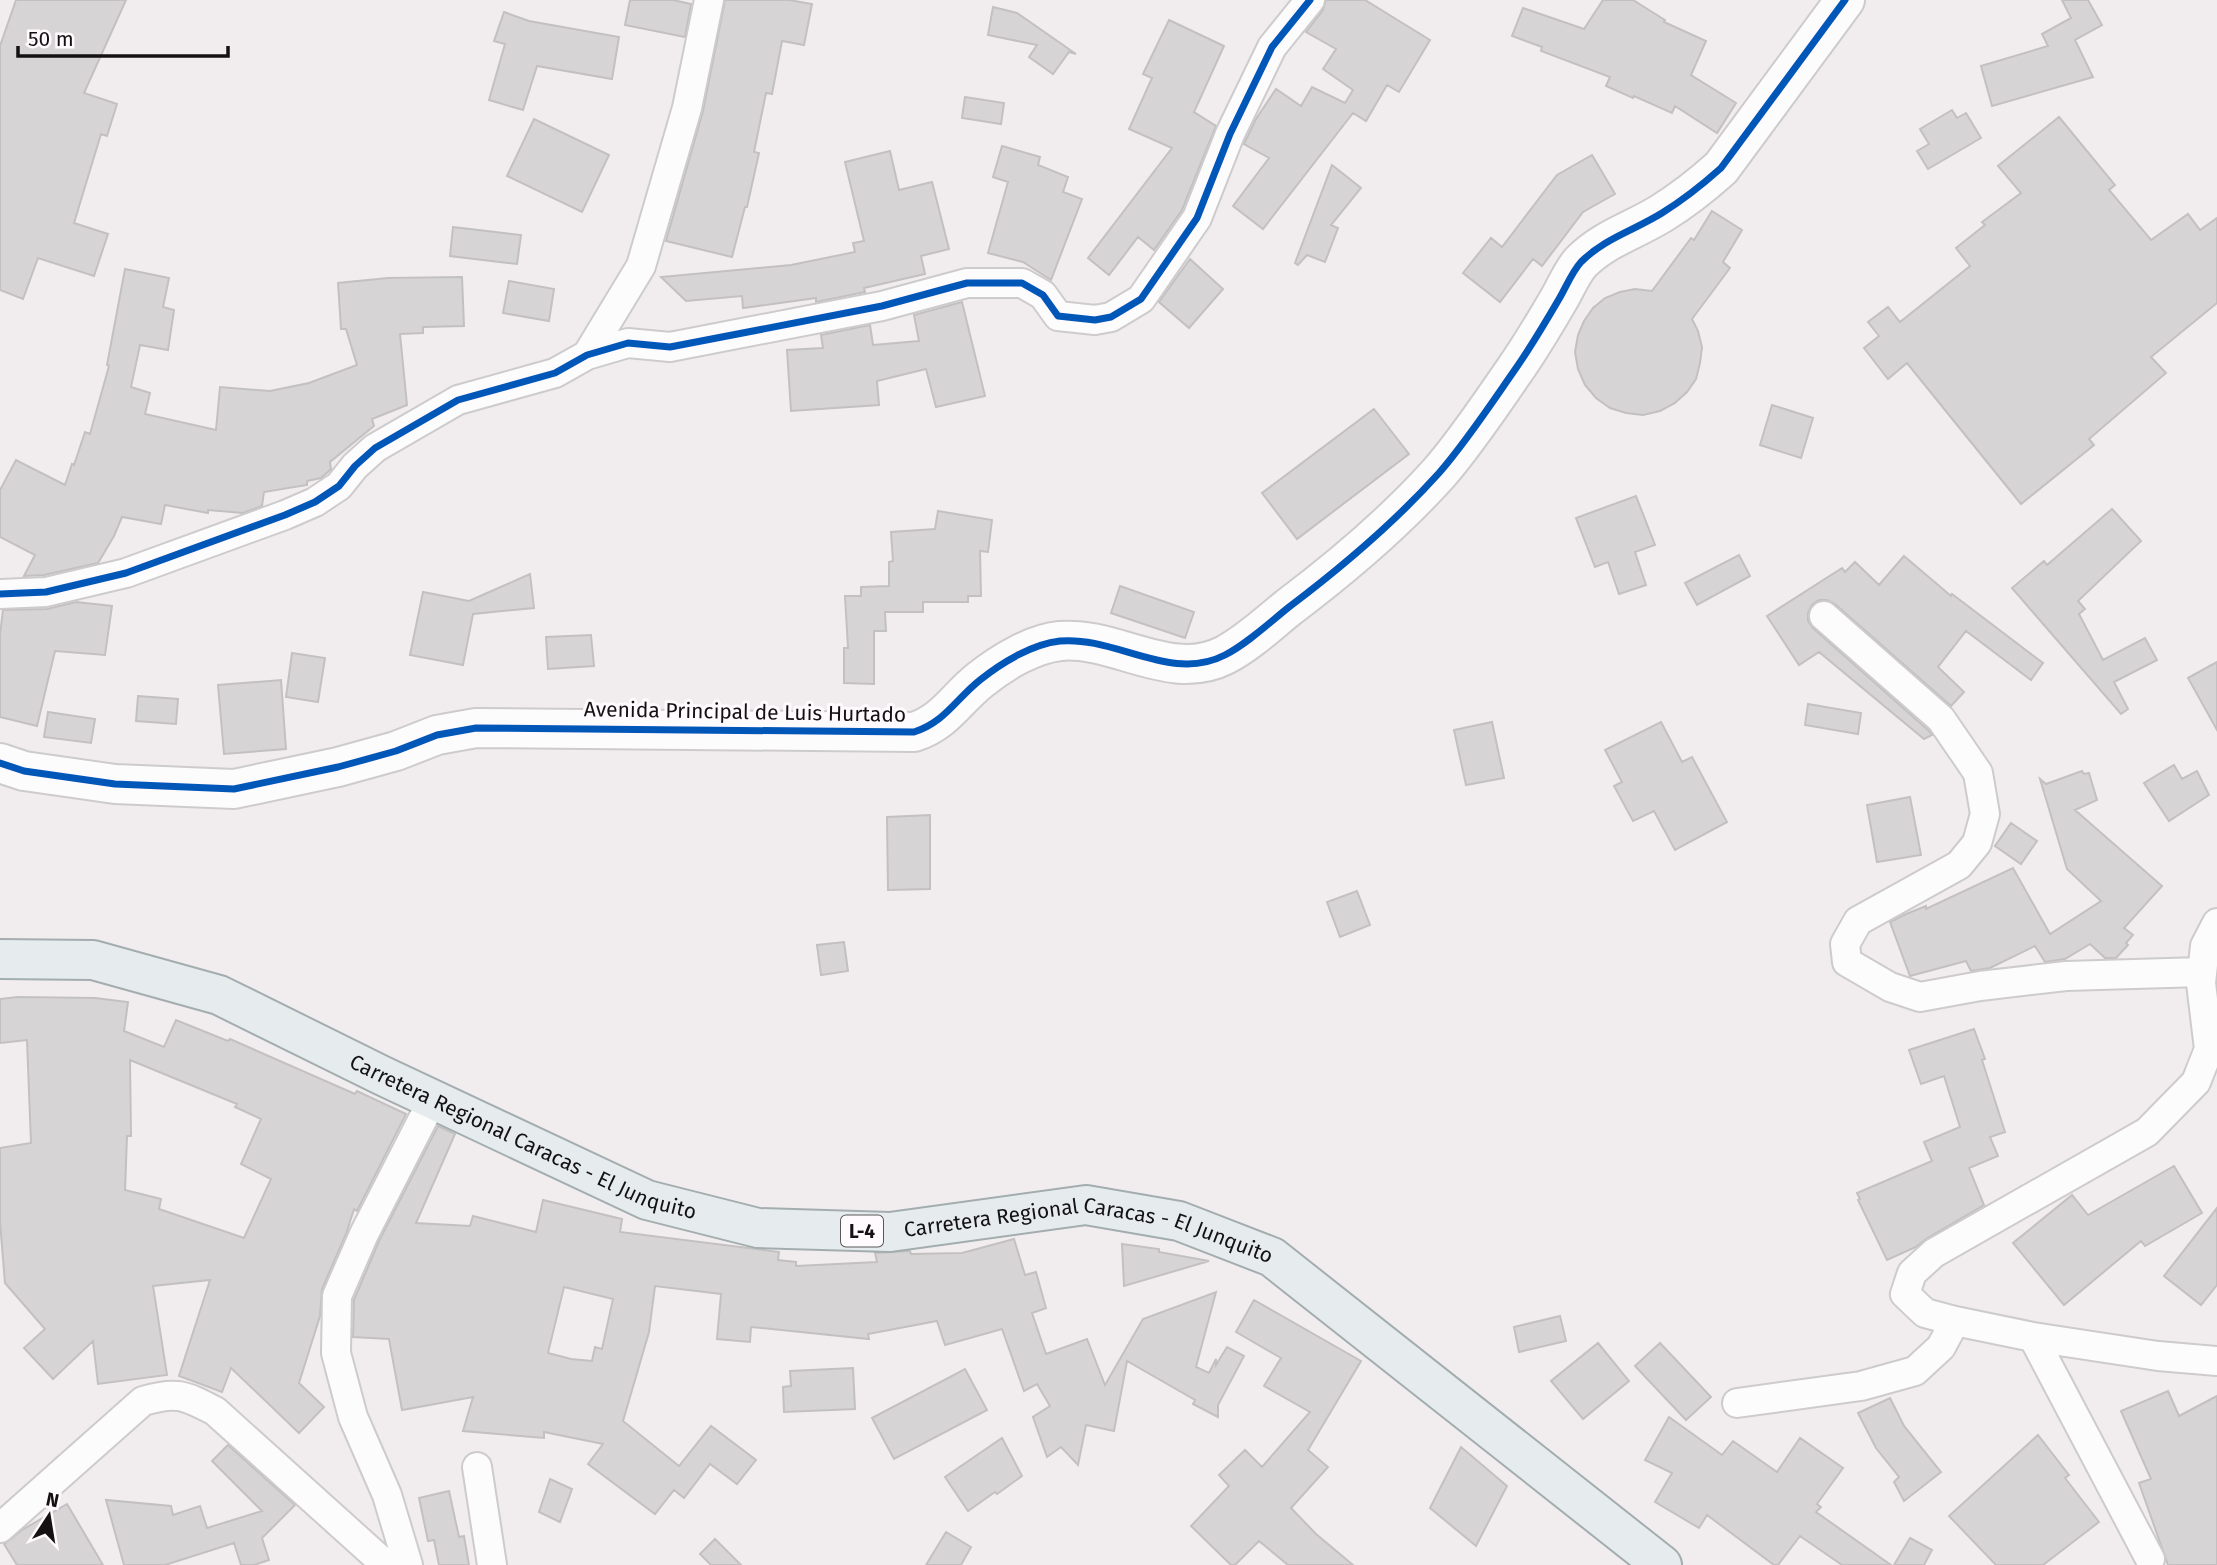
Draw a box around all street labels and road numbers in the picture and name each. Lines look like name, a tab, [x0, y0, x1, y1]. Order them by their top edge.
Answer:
street label: Avenida Principal de Luis Hurtado	[584, 696, 906, 728]
street label: Carretera Regional Caracas - El Junquito	[345, 1049, 699, 1225]
street label: Carretera Regional Caracas - El Junquito	[902, 1192, 1277, 1269]
road number: L-4	[841, 1216, 883, 1246]

